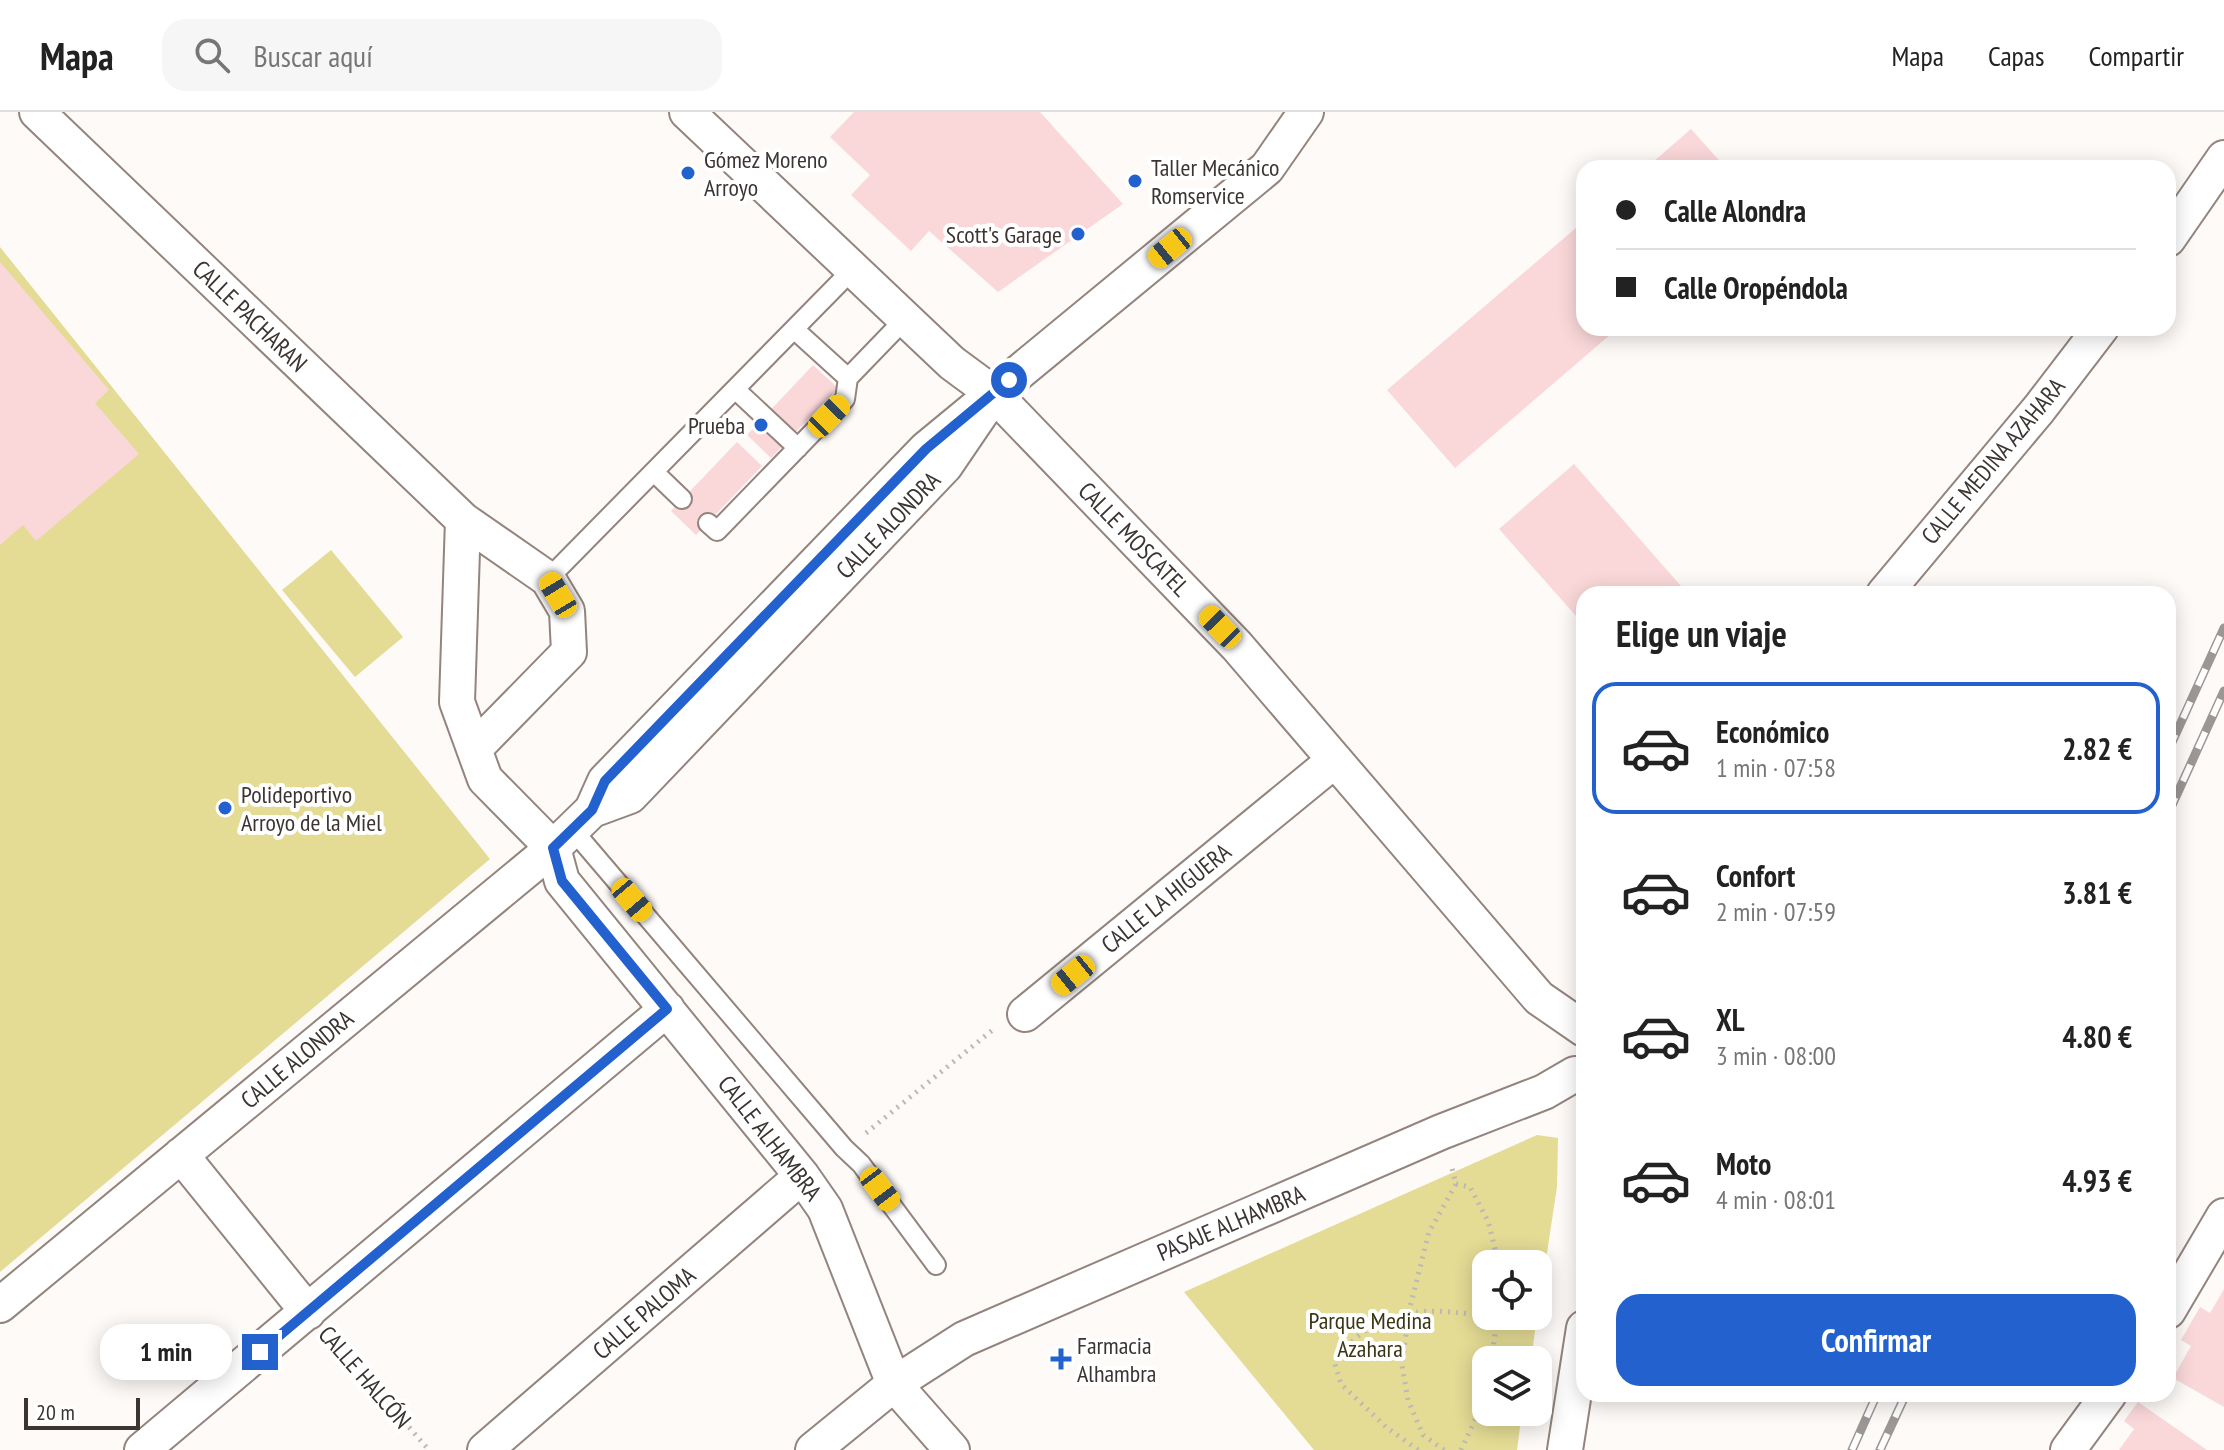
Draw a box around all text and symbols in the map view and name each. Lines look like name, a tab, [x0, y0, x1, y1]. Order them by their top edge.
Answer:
search box	[162, 19, 722, 91]
text: Mapa	[40, 31, 114, 80]
icon: search	[190, 33, 234, 77]
text: Buscar aquí	[254, 36, 373, 75]
text: Mapa	[1892, 37, 1944, 74]
text: Capas	[1988, 37, 2044, 74]
text: Compartir	[2088, 37, 2184, 74]
place label: Gómez Moreno Arroyo	[704, 144, 828, 203]
place label: Taller Mecánico Romservice	[1151, 152, 1279, 211]
marker: Gómez Moreno Arroyo	[679, 164, 697, 182]
marker: Taller Mecánico Romservice	[1126, 172, 1144, 190]
text: Calle Alondra	[1664, 191, 1806, 230]
place label: Scott's Garage	[946, 219, 1062, 250]
car	[1144, 224, 1196, 272]
marker: Scott's Garage	[1069, 225, 1087, 243]
street label: CALLE PACHARAN	[186, 253, 314, 379]
text: Calle Oropéndola	[1664, 268, 1848, 307]
route start	[991, 362, 1027, 398]
street label: CALLE MEDINA AZAHARA	[1914, 371, 2072, 551]
car	[804, 390, 854, 442]
place label: Prueba	[688, 410, 745, 441]
marker: Prueba	[752, 416, 770, 434]
street label: CALLE ALONDRA	[829, 464, 947, 585]
street label: CALLE MOSCATEL	[1072, 475, 1196, 603]
car	[535, 568, 581, 622]
car	[1195, 601, 1245, 653]
text: Elige un viaje	[1616, 610, 1787, 657]
icon: car	[1620, 712, 1692, 784]
text: Económico	[1716, 712, 1829, 751]
text: 2.82 €	[2062, 729, 2132, 768]
text: 1 min · 07:58	[1716, 751, 1836, 784]
place label: Polideportivo Arroyo de la Miel	[241, 779, 382, 838]
marker: Polideportivo Arroyo de la Miel	[216, 799, 234, 817]
street label: CALLE LA HIGUERA	[1095, 836, 1238, 960]
icon: car	[1620, 856, 1692, 928]
text: Confort	[1716, 856, 1795, 895]
text: 3.81 €	[2062, 873, 2132, 912]
car	[607, 874, 657, 926]
text: 2 min · 07:59	[1716, 895, 1836, 928]
car	[1047, 951, 1099, 999]
icon: car	[1620, 1000, 1692, 1072]
text: XL	[1716, 1000, 1745, 1039]
street label: CALLE ALONDRA	[234, 1003, 360, 1115]
text: 4.80 €	[2062, 1017, 2132, 1056]
text: 3 min · 08:00	[1716, 1039, 1836, 1072]
street label: CALLE ALHAMBRA	[711, 1069, 829, 1207]
icon: car	[1620, 1144, 1692, 1216]
text: Moto	[1716, 1144, 1771, 1183]
text: 4.93 €	[2062, 1161, 2132, 1200]
car	[856, 1163, 904, 1215]
street label: PASAJE ALHAMBRA	[1152, 1178, 1310, 1268]
text: 4 min · 08:01	[1716, 1183, 1836, 1216]
map controls	[1472, 1250, 1552, 1426]
button: locate	[1472, 1250, 1552, 1330]
street label: CALLE PALOMA	[586, 1259, 702, 1366]
button: Confirmar	[1616, 1294, 2136, 1386]
park label: Parque Medina Azahara	[1308, 1305, 1432, 1364]
street label: CALLE HALCÓN	[312, 1319, 418, 1435]
callout: 1 min	[100, 1324, 232, 1380]
place label: Farmacia Alhambra	[1077, 1330, 1156, 1389]
route end	[242, 1334, 278, 1370]
text: 1 min	[140, 1335, 192, 1368]
button: layers	[1472, 1346, 1552, 1426]
marker: Farmacia Alhambra	[1052, 1350, 1070, 1368]
scale bar	[24, 1394, 140, 1430]
text: 20 m	[36, 1398, 75, 1426]

